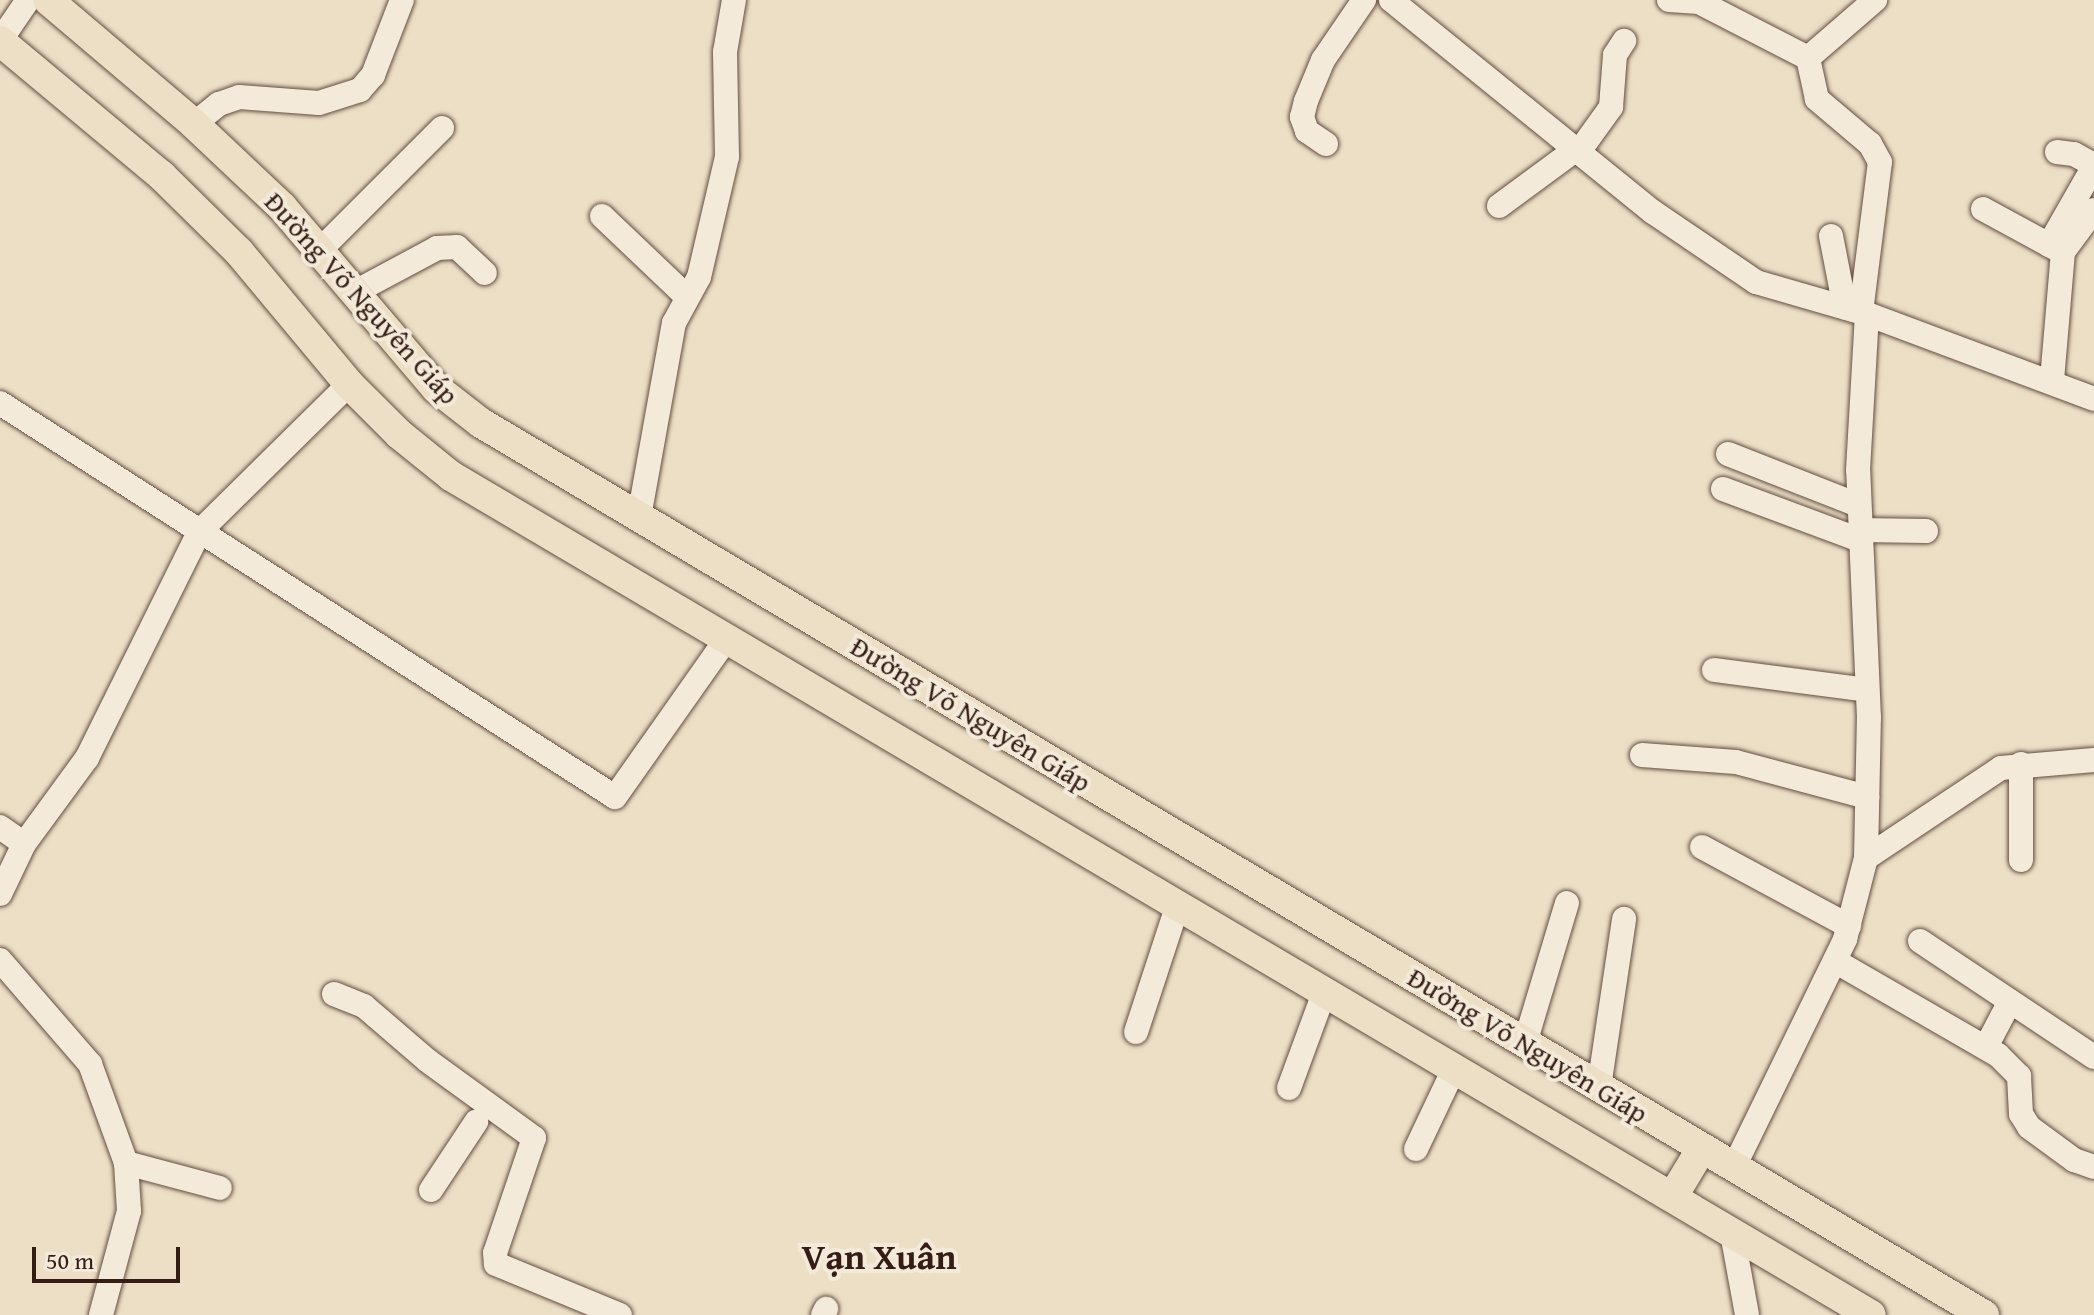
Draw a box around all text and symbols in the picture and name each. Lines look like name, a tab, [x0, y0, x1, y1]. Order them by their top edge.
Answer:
street label: Đường Võ Nguyên Giáp	[258, 185, 466, 411]
street label: Đường Võ Nguyên Giáp	[845, 629, 1097, 799]
street label: Đường Võ Nguyên Giáp	[1402, 960, 1654, 1130]
scale bar	[36, 1231, 184, 1281]
district label: Vạn Xuân	[802, 1234, 956, 1278]
text: 50 m	[46, 1243, 94, 1278]

